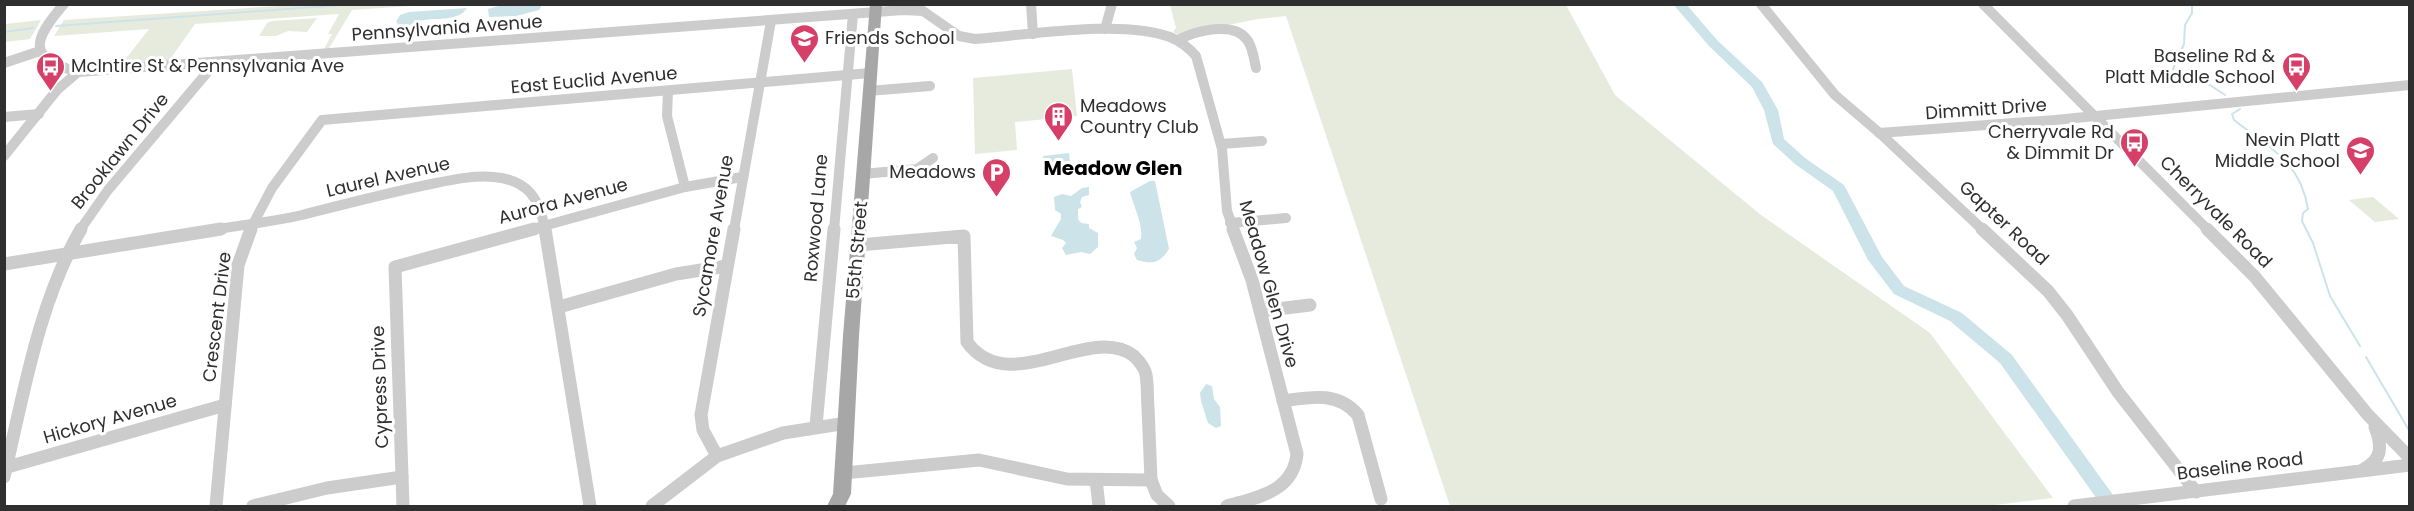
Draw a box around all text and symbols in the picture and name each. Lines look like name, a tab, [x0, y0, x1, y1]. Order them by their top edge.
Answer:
street label: Pennsylvania Avenue	[351, 8, 543, 47]
school or university icon: Friends School	[788, 22, 820, 64]
place label: Friends School	[825, 25, 955, 50]
place label: Baseline Rd & Platt Middle School	[2105, 43, 2276, 89]
bus stop icon: McIntire St & Pennsylvania Ave	[34, 50, 66, 92]
bus stop icon: Baseline Rd & Platt Middle School	[2280, 50, 2312, 92]
place label: McIntire St & Pennsylvania Ave	[71, 53, 344, 78]
street label: East Euclid Avenue	[510, 60, 678, 99]
street label: Brooklawn Drive	[65, 87, 174, 214]
street label: Dimmitt Drive	[1924, 92, 2048, 125]
place label: Meadows Country Club	[1080, 93, 1199, 139]
building icon: Meadows Country Club	[1043, 100, 1075, 142]
place label: Cherryvale Rd & Dimmit Dr	[1988, 119, 2114, 165]
bus stop icon: Cherryvale Rd & Dimmit Dr	[2119, 126, 2151, 168]
place label: Nevin Platt Middle School	[2215, 127, 2340, 173]
school or university icon: Nevin Platt Middle School	[2345, 134, 2377, 176]
street label: Laurel Avenue	[324, 150, 452, 203]
street label: Cherryvale Road	[2155, 150, 2278, 273]
street label: Sycamore Avenue	[686, 153, 739, 319]
street label: Roxwood Lane	[797, 153, 834, 283]
district label: Meadow Glen	[1043, 154, 1183, 182]
parking icon: Meadows	[981, 156, 1013, 198]
place label: Meadows	[889, 159, 976, 184]
street label: Aurora Avenue	[495, 171, 630, 230]
street label: Gapter Road	[1954, 174, 2055, 271]
street label: Meadow Glen Drive	[1234, 197, 1305, 371]
street label: 55th Street	[840, 200, 873, 300]
street label: Crescent Drive	[196, 250, 237, 384]
street label: Cypress Drive	[365, 325, 394, 449]
street label: Hickory Avenue	[40, 388, 180, 450]
street label: Baseline Road	[2175, 445, 2304, 486]

